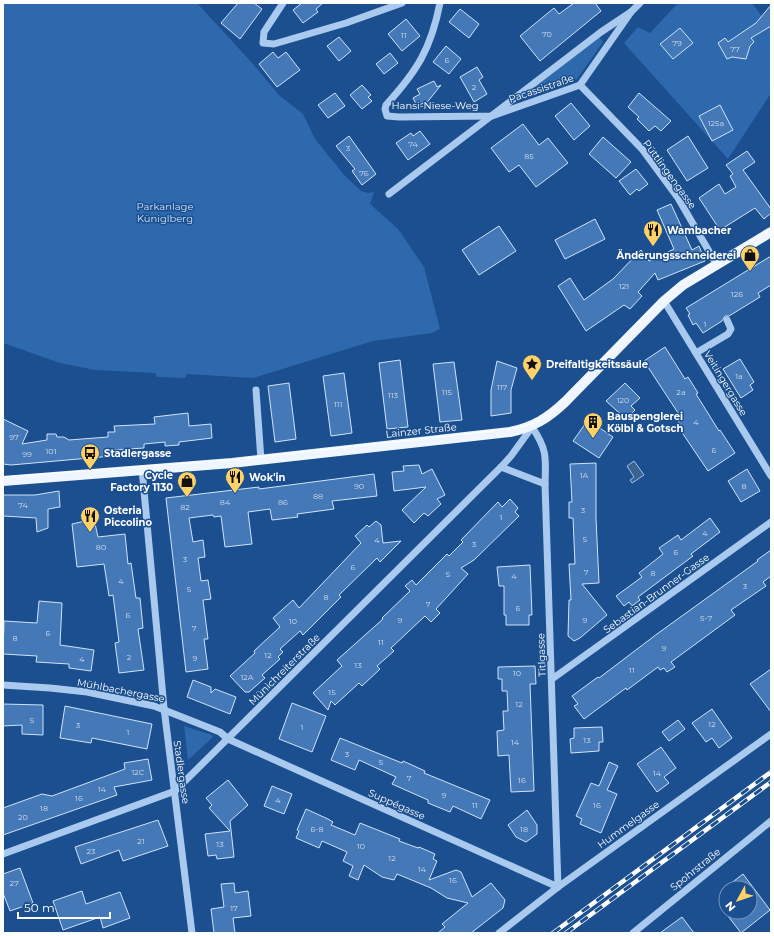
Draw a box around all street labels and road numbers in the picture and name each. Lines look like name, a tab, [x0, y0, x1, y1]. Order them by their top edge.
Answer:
street label: Pacassistraße	[507, 71, 575, 106]
street label: Hansi-Niese-Weg	[391, 99, 479, 112]
street label: Püttlingengasse	[640, 137, 699, 211]
street label: Veitingergasse	[701, 348, 750, 418]
street label: Lainzer Straße	[385, 420, 457, 441]
street label: Sebastian-Brunner-Gasse	[601, 551, 712, 636]
street label: Münichreiterstraße	[246, 631, 323, 708]
street label: Titlgasse	[534, 633, 549, 677]
street label: Mühlbachergasse	[76, 676, 166, 705]
street label: Stadlergasse	[171, 740, 192, 805]
street label: Suppégasse	[366, 786, 427, 823]
street label: Hummelgasse	[595, 798, 662, 851]
street label: Spohrstraße	[667, 845, 723, 894]

